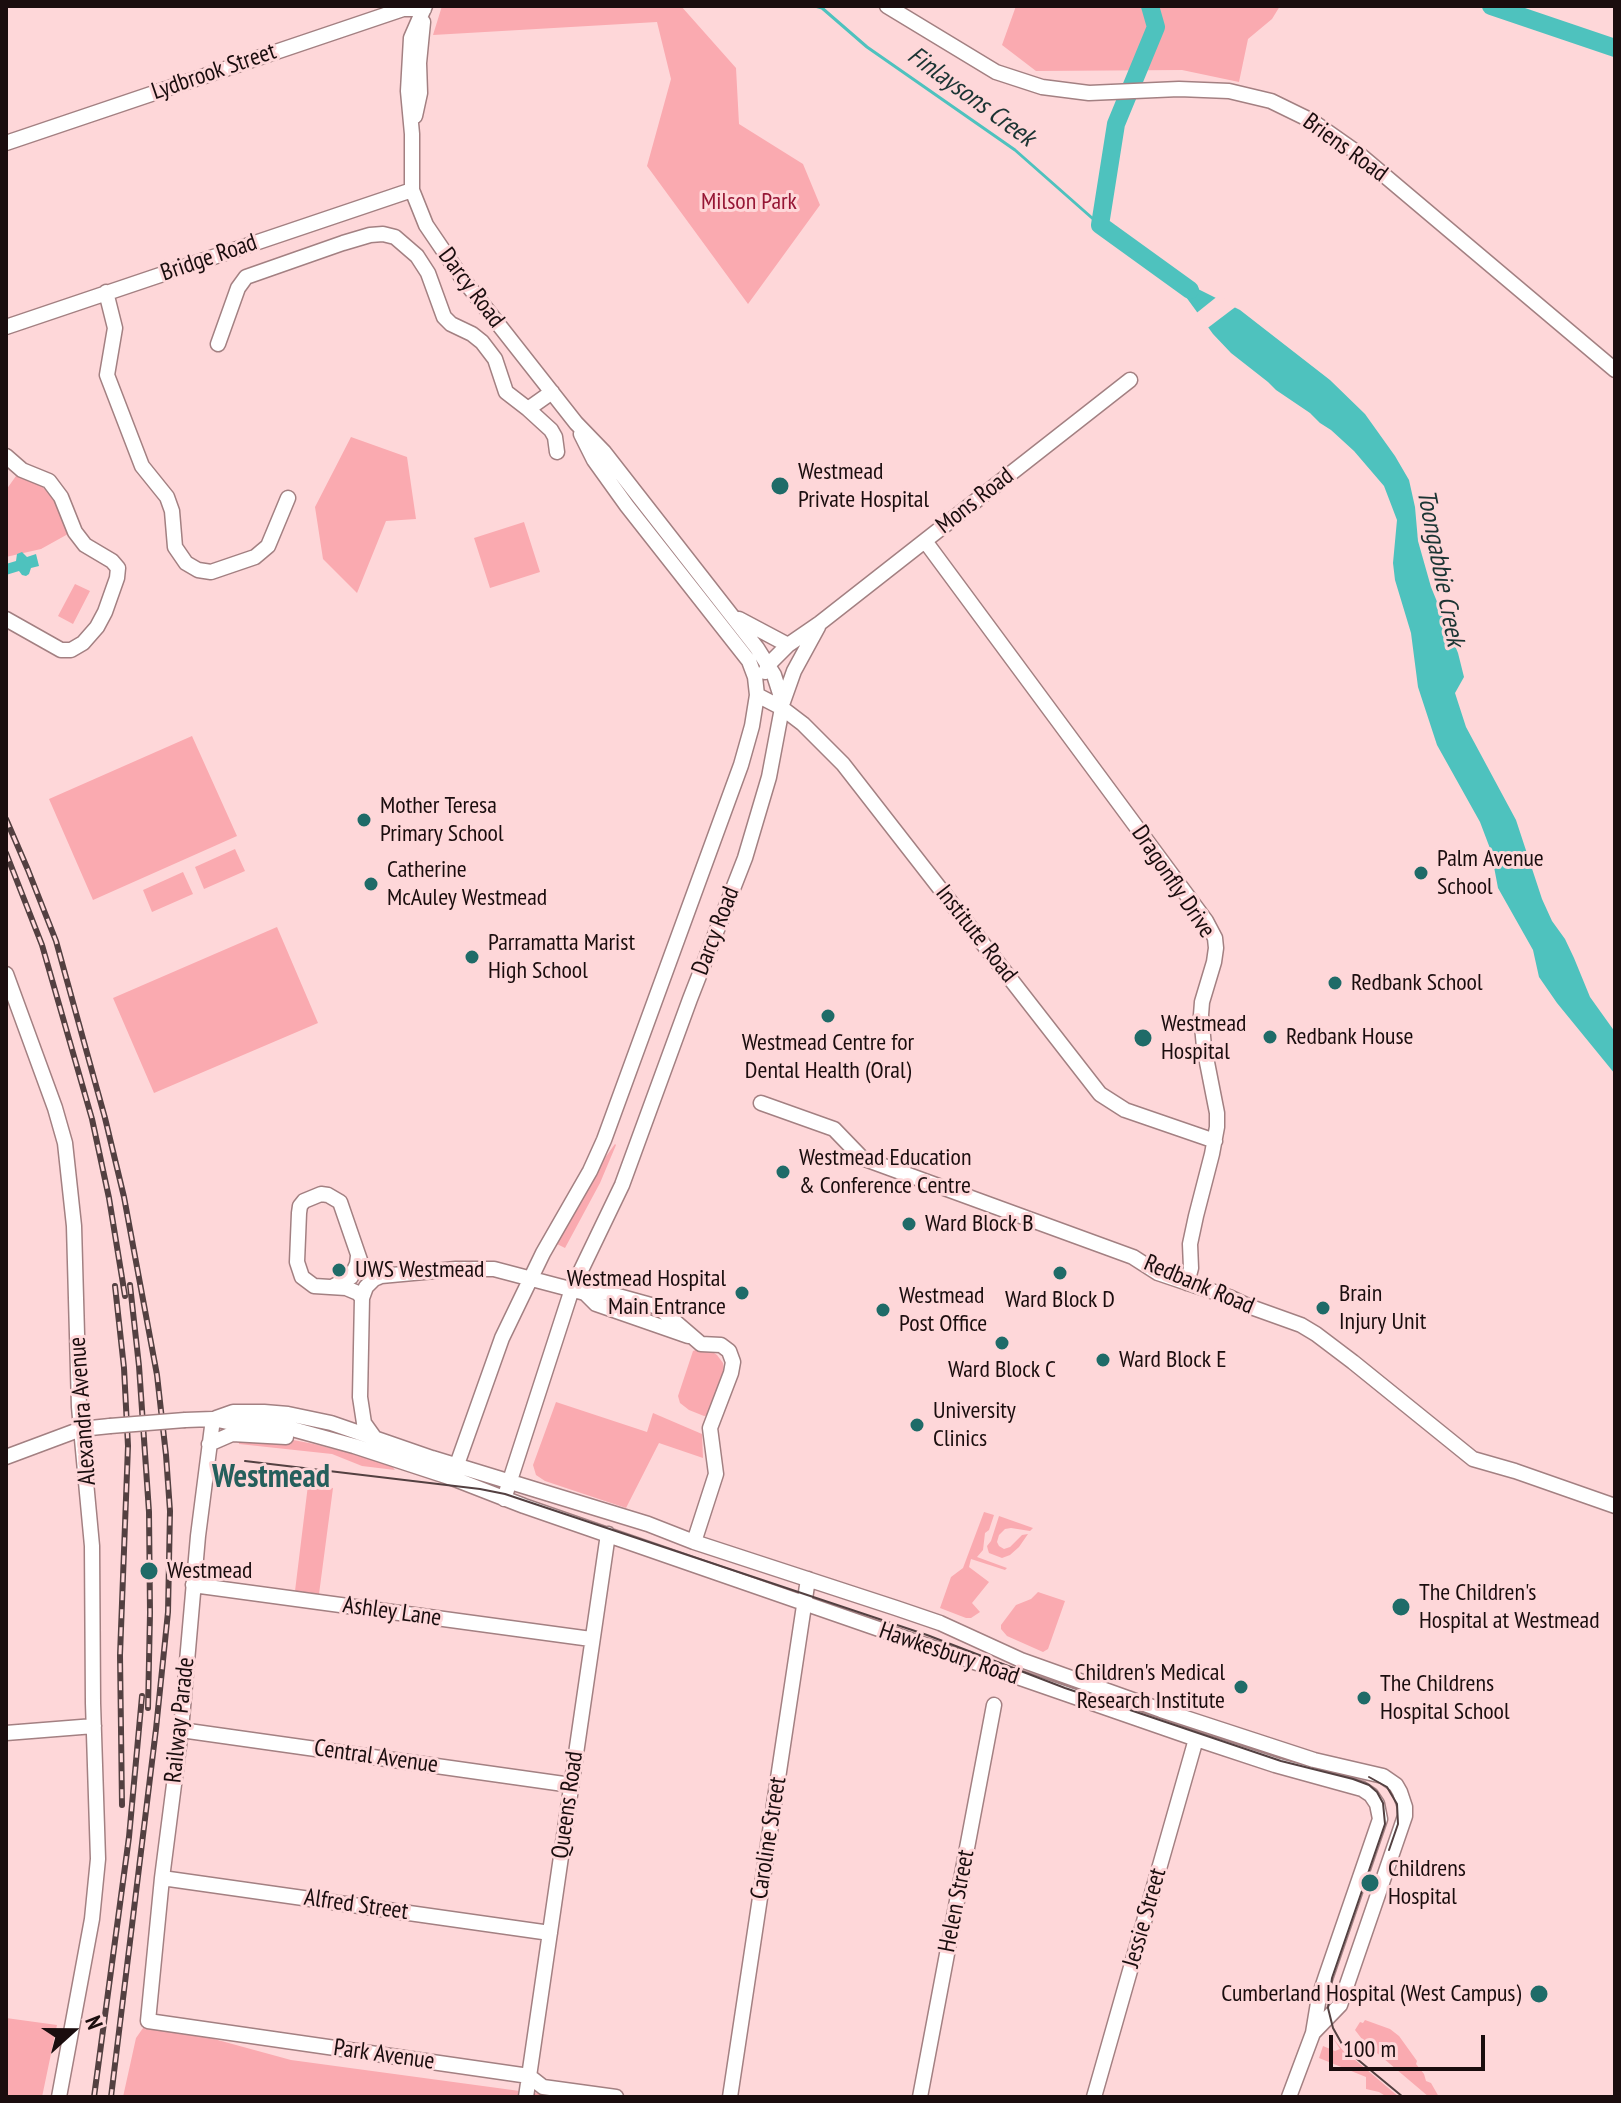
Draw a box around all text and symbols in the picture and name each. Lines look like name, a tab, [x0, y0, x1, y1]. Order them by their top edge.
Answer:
street label: Lydbrook Street	[148, 37, 280, 107]
water label: Finlaysons Creek	[901, 40, 1041, 154]
street label: Briens Road	[1297, 108, 1393, 188]
park label: Milson Park	[701, 188, 797, 216]
street label: Bridge Road	[157, 228, 261, 288]
street label: Darcy Road	[432, 243, 510, 333]
place label: Westmead Private Hospital	[798, 458, 929, 514]
street label: Mons Road	[931, 462, 1019, 540]
marker: Westmead Private Hospital	[769, 475, 791, 497]
water label: Toongabbie Creek	[1410, 487, 1470, 649]
place label: Mother Teresa Primary School	[380, 792, 504, 848]
marker: Mother Teresa Primary School	[355, 811, 373, 829]
street label: Dragonfly Drive	[1125, 820, 1221, 944]
place label: Palm Avenue School	[1437, 845, 1544, 901]
place label: Catherine McAuley Westmead	[387, 856, 547, 912]
marker: Palm Avenue School	[1412, 864, 1430, 882]
marker: Catherine McAuley Westmead	[362, 875, 380, 893]
street label: Institute Road	[929, 880, 1023, 988]
street label: Darcy Road	[686, 883, 746, 979]
place label: Parramatta Marist High School	[488, 929, 635, 985]
marker: Parramatta Marist High School	[463, 948, 481, 966]
place label: Redbank School	[1351, 969, 1483, 997]
marker: Redbank School	[1326, 974, 1344, 992]
marker: Westmead Centre for Dental Health (Oral)	[819, 1007, 837, 1025]
place label: Westmead Hospital	[1161, 1010, 1246, 1066]
place label: Redbank House	[1286, 1023, 1414, 1051]
marker: Westmead Hospital	[1132, 1027, 1154, 1049]
marker: Redbank House	[1261, 1028, 1279, 1046]
place label: Westmead Centre for Dental Health (Oral)	[742, 1029, 914, 1085]
place label: Westmead Education & Conference Centre	[799, 1144, 971, 1200]
marker: Westmead Education & Conference Centre	[774, 1163, 792, 1181]
place label: Ward Block B	[925, 1210, 1033, 1238]
marker: Ward Block B	[900, 1215, 918, 1233]
street label: Redbank Road	[1140, 1249, 1258, 1321]
place label: UWS Westmead	[355, 1256, 484, 1284]
marker: UWS Westmead	[330, 1261, 348, 1279]
marker: Ward Block D	[1051, 1264, 1069, 1282]
place label: Westmead Hospital Main Entrance	[567, 1265, 726, 1321]
place label: Brain Injury Unit	[1339, 1280, 1426, 1336]
place label: Westmead Post Office	[899, 1282, 987, 1338]
marker: Westmead Hospital Main Entrance	[733, 1284, 751, 1302]
place label: Ward Block D	[1005, 1286, 1115, 1314]
marker: Brain Injury Unit	[1314, 1299, 1332, 1317]
marker: Westmead Post Office	[874, 1301, 892, 1319]
marker: Ward Block C	[993, 1334, 1011, 1352]
street label: Alexandra Avenue	[63, 1336, 103, 1486]
place label: Ward Block E	[1119, 1346, 1226, 1374]
marker: Ward Block E	[1094, 1351, 1112, 1369]
place label: Ward Block C	[948, 1356, 1056, 1384]
place label: University Clinics	[933, 1397, 1016, 1453]
marker: University Clinics	[908, 1416, 926, 1434]
district label: Westmead	[212, 1459, 330, 1497]
place label: Westmead	[167, 1557, 252, 1585]
marker: Westmead	[138, 1560, 160, 1582]
place label: The Children's Hospital at Westmead	[1419, 1579, 1600, 1635]
street label: Ashley Lane	[341, 1591, 443, 1633]
marker: The Children's Hospital at Westmead	[1390, 1596, 1412, 1618]
street label: Hawkesbury Road	[875, 1617, 1023, 1691]
street label: Railway Parade	[159, 1656, 201, 1784]
place label: Children's Medical Research Institute	[1074, 1659, 1225, 1715]
place label: The Childrens Hospital School	[1380, 1670, 1510, 1726]
marker: Children's Medical Research Institute	[1232, 1678, 1250, 1696]
marker: The Childrens Hospital School	[1355, 1689, 1373, 1707]
street label: Central Avenue	[312, 1734, 440, 1780]
street label: Queens Road	[546, 1750, 590, 1860]
street label: Caroline Street	[745, 1775, 793, 1901]
street label: Helen Street	[933, 1847, 981, 1955]
place label: Childrens Hospital	[1388, 1855, 1466, 1911]
street label: Jessie Street	[1117, 1865, 1173, 1971]
marker: Childrens Hospital	[1359, 1872, 1381, 1894]
street label: Alfred Street	[302, 1883, 410, 1927]
place label: Cumberland Hospital (West Campus)	[1221, 1980, 1521, 2008]
marker: Cumberland Hospital (West Campus)	[1528, 1983, 1550, 2005]
north arrow	[32, 1991, 112, 2071]
text: N	[79, 2012, 110, 2033]
scale bar	[1333, 2019, 1489, 2069]
text: 100 m	[1343, 2033, 1396, 2064]
street label: Park Avenue	[332, 2034, 436, 2076]

